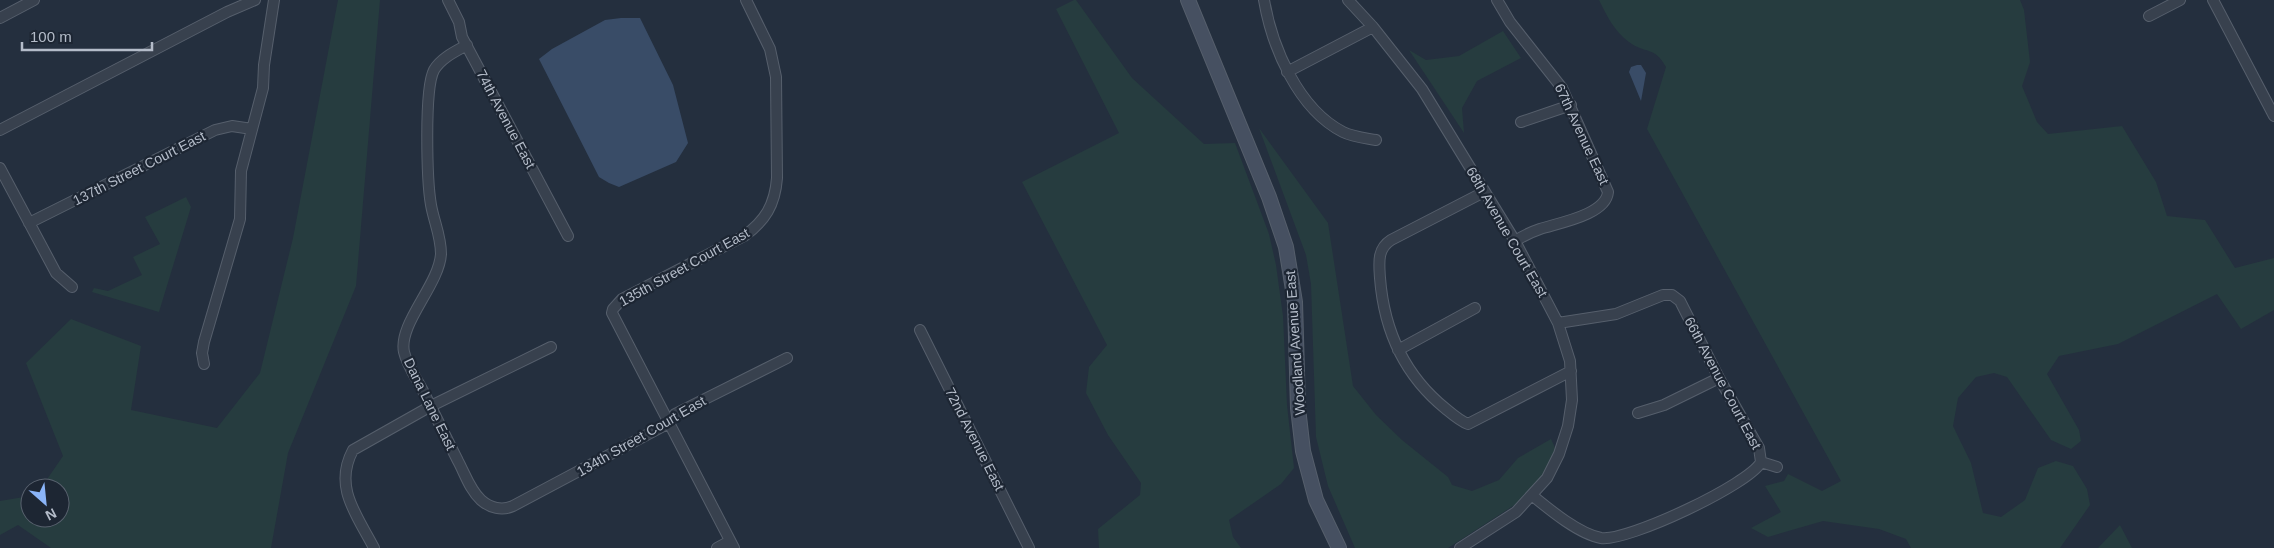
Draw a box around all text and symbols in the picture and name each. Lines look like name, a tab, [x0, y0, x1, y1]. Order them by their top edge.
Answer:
scale bar	[22, 20, 152, 52]
text: 100 m	[30, 28, 72, 45]
street label: 74th Avenue East	[473, 67, 539, 171]
street label: 67th Avenue East	[1552, 81, 1612, 187]
street label: 137th Street Court East	[70, 128, 208, 208]
street label: 68th Avenue Court East	[1463, 164, 1551, 300]
street label: 135th Street Court East	[616, 224, 752, 309]
street label: Woodland Avenue East	[1282, 270, 1308, 416]
street label: 66th Avenue Court East	[1681, 314, 1765, 452]
street label: Dana Lane East	[401, 355, 459, 453]
street label: 72nd Avenue East	[942, 385, 1008, 493]
street label: 134th Street Court East	[574, 392, 708, 480]
north arrow	[20, 478, 70, 528]
text: N	[43, 505, 59, 524]

